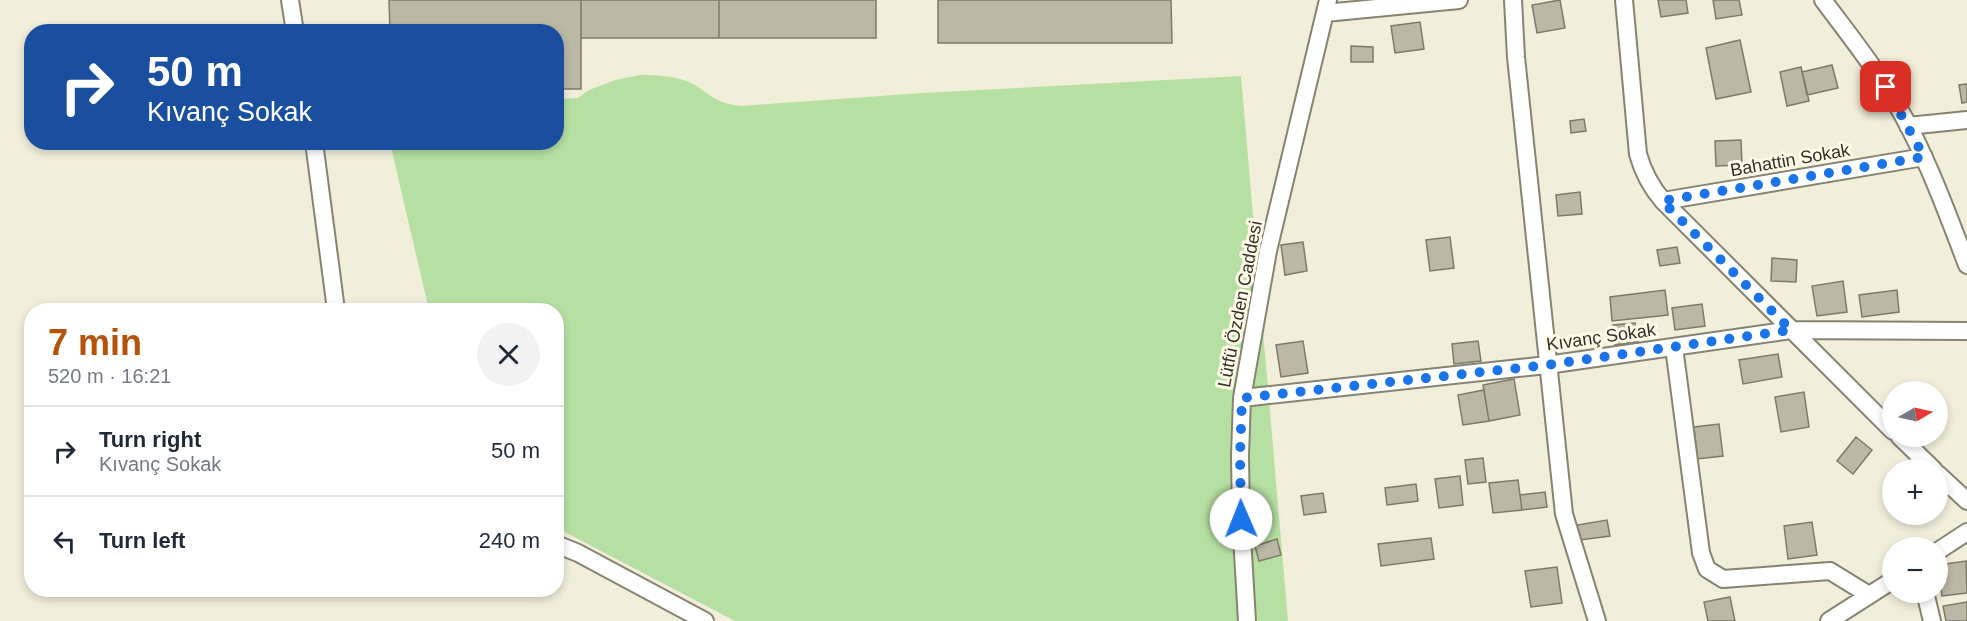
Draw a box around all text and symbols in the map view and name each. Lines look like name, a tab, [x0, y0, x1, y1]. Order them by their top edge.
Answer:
icon: right	[48, 48, 126, 126]
text: 50 m	[147, 48, 243, 95]
pin	[1860, 61, 1911, 112]
icon: arrive	[1869, 70, 1902, 103]
text: Kıvanç Sokak	[147, 97, 312, 127]
street label: Bahattin Sokak	[1729, 139, 1852, 180]
street label: Lütfü Özden Caddesi	[1214, 219, 1266, 389]
street label: Kıvanç Sokak	[1545, 319, 1658, 355]
text: 7 min	[48, 322, 142, 363]
button: close	[477, 323, 540, 386]
text: 520 m · 16:21	[48, 365, 171, 387]
north arrow	[1882, 381, 1948, 447]
map controls	[1882, 381, 1948, 603]
text: Turn right	[99, 427, 201, 452]
icon: right	[48, 435, 81, 468]
text: 50 m	[491, 438, 540, 463]
text: Kıvanç Sokak	[99, 453, 221, 475]
button: +	[1882, 459, 1948, 525]
position arrow	[1209, 487, 1273, 551]
icon: left	[48, 525, 81, 558]
text: Turn left	[99, 528, 185, 553]
text: 240 m	[479, 528, 540, 553]
button: −	[1882, 537, 1948, 603]

